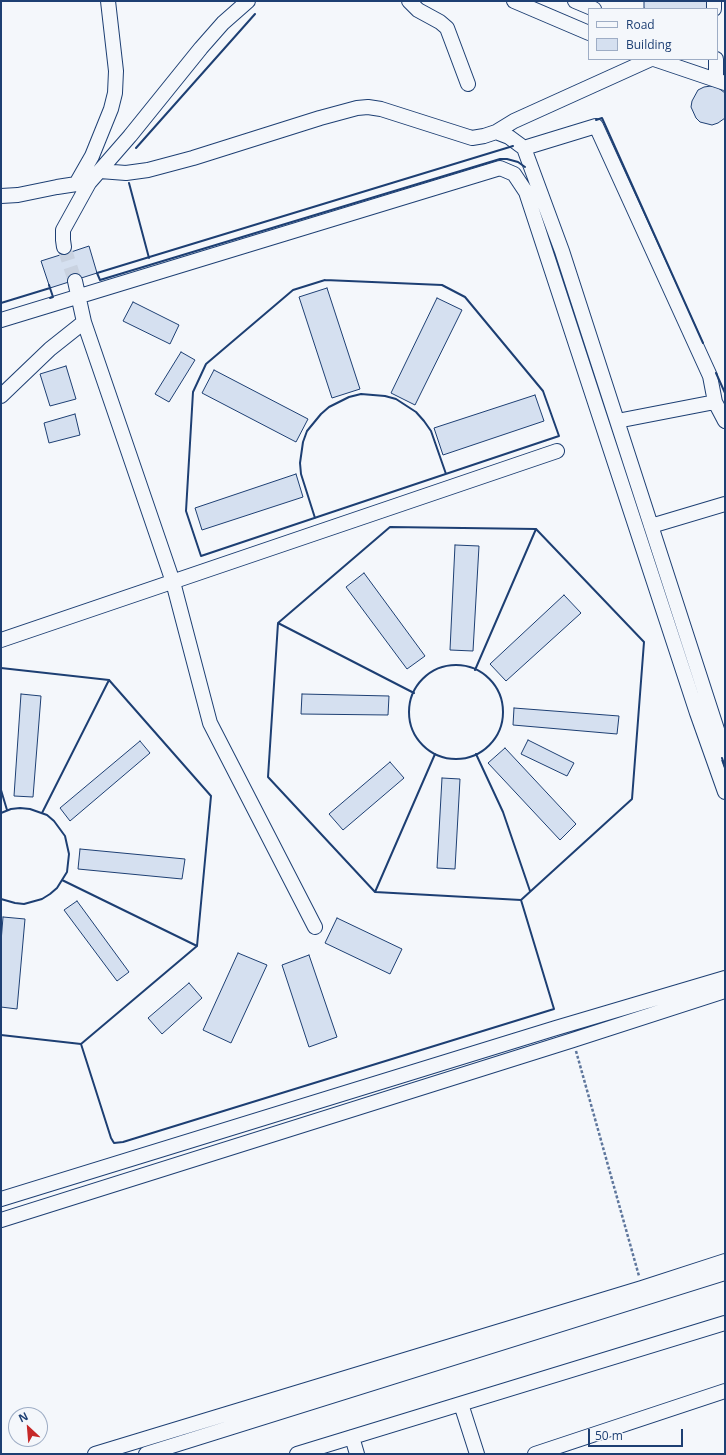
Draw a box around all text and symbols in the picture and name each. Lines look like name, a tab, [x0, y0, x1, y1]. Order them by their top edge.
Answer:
legend	[588, 8, 718, 60]
text: Road	[626, 16, 655, 33]
text: Building	[626, 36, 671, 53]
north arrow	[8, 1407, 48, 1447]
text: N	[16, 1408, 30, 1425]
scale bar	[590, 1421, 685, 1447]
text: 50 m	[595, 1427, 623, 1444]

